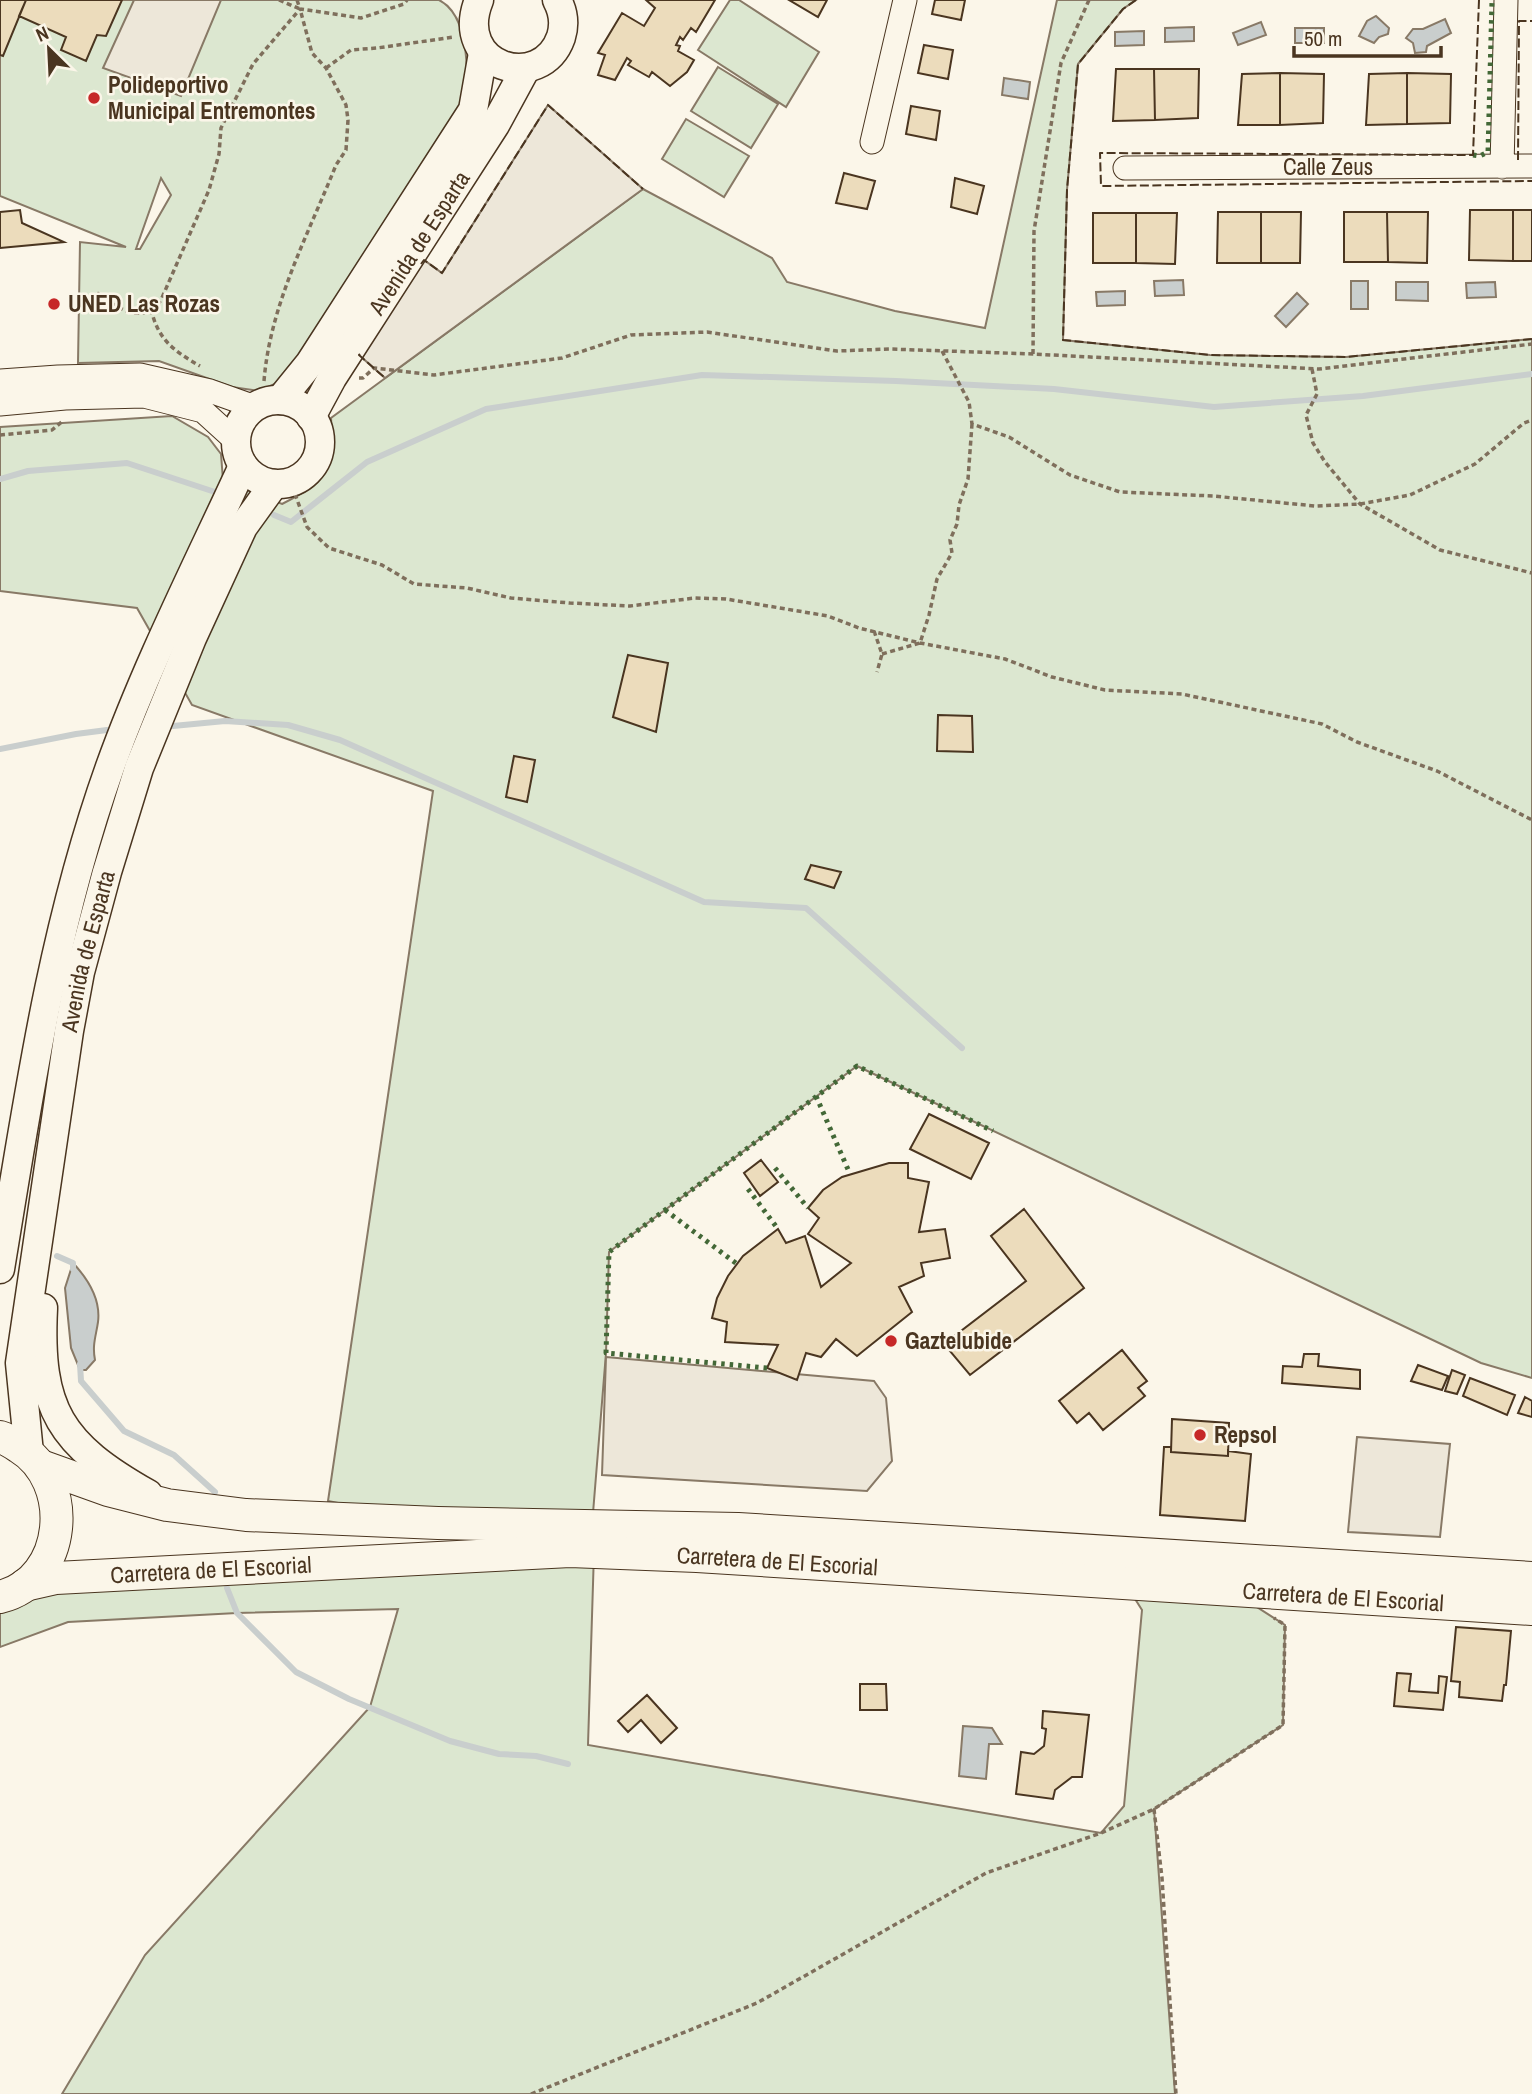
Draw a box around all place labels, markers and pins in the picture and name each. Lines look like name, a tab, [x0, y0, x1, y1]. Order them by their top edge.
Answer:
place label: Polideportivo Municipal Entremontes	[108, 69, 316, 126]
marker: Polideportivo Municipal Entremontes	[86, 90, 102, 106]
place label: UNED Las Rozas	[68, 288, 220, 319]
marker: UNED Las Rozas	[46, 296, 62, 312]
place label: Gaztelubide	[905, 1325, 1012, 1356]
marker: Gaztelubide	[883, 1333, 899, 1349]
place label: Repsol	[1214, 1419, 1277, 1450]
marker: Repsol	[1192, 1427, 1208, 1443]

